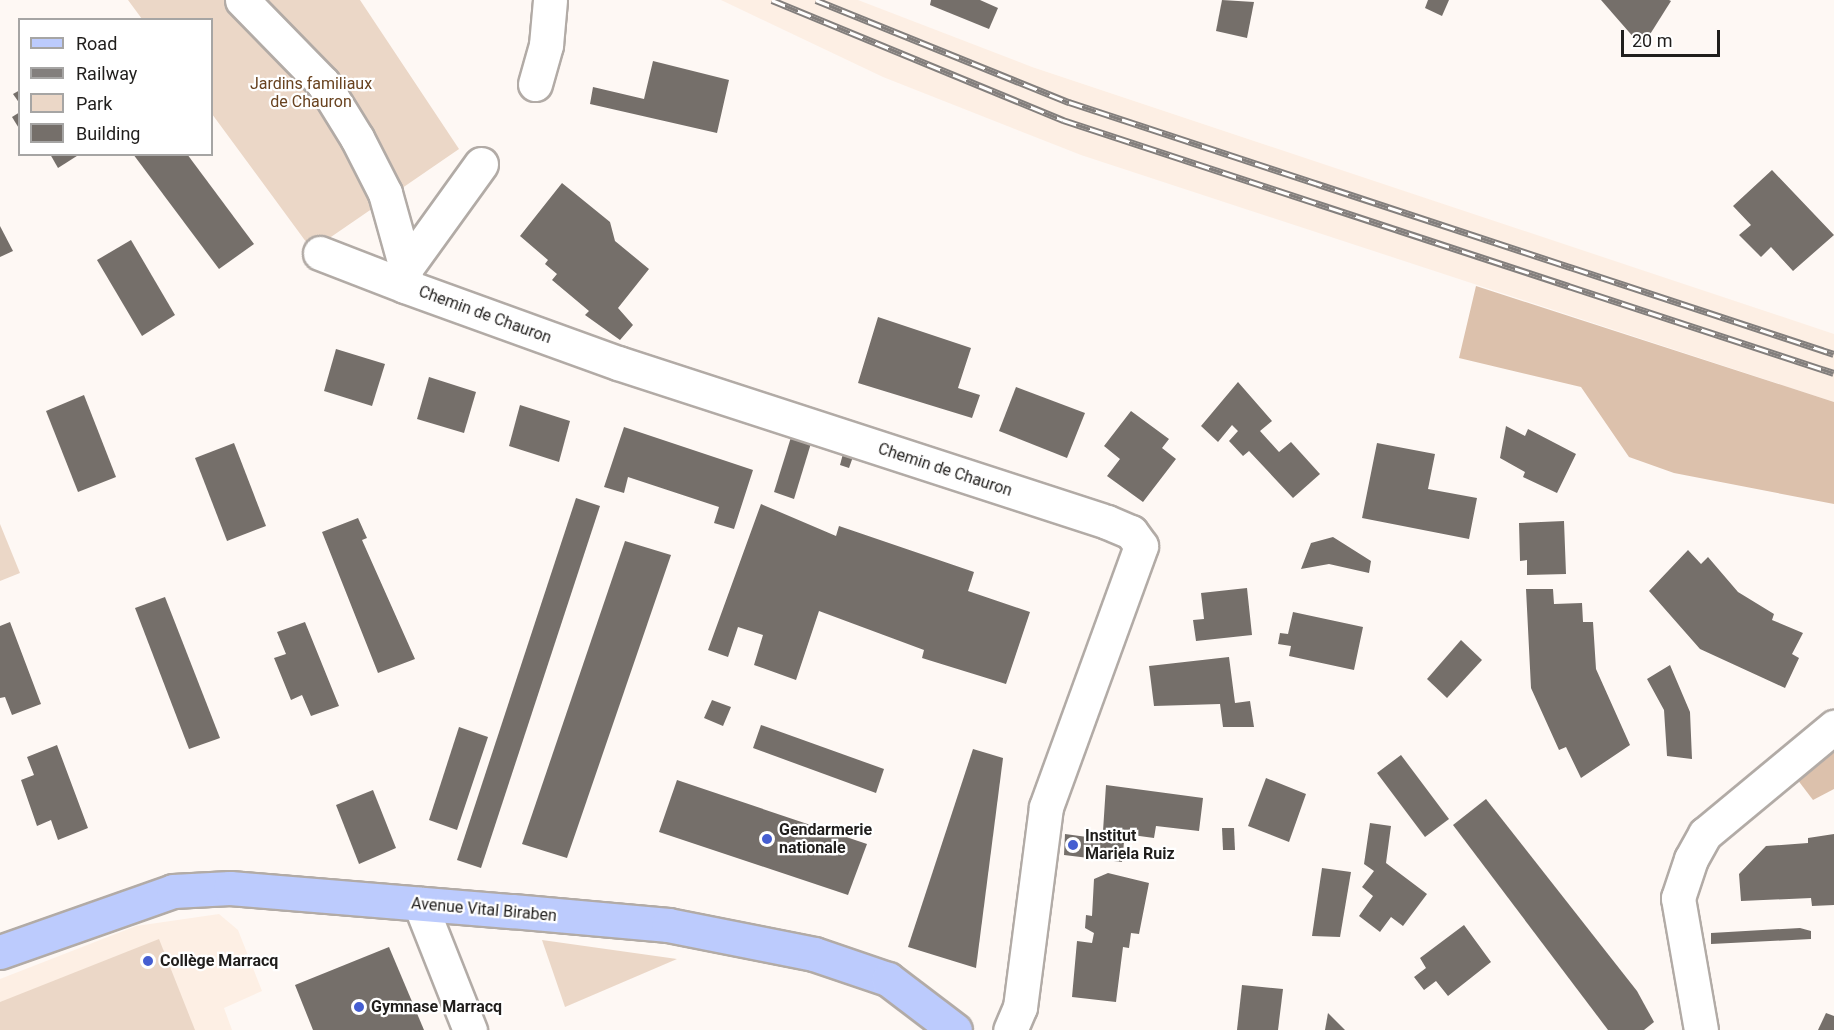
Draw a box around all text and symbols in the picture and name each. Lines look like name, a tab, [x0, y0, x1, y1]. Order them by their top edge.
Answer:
legend	[18, 18, 213, 156]
scale bar	[1624, 18, 1723, 56]
text: 20 m	[1632, 30, 1672, 51]
text: Road	[76, 33, 117, 54]
text: Railway	[76, 63, 137, 84]
park label: Jardins familiaux de Chauron	[250, 74, 372, 112]
text: Park	[76, 93, 112, 114]
text: Building	[76, 123, 140, 144]
street label: Chemin de Chauron	[416, 282, 554, 348]
street label: Chemin de Chauron	[876, 439, 1014, 501]
place label: Gendarmerie nationale	[779, 820, 872, 858]
place label: Institut Mariela Ruiz	[1085, 826, 1175, 864]
marker: Gendarmerie nationale	[760, 832, 774, 846]
marker: Institut Mariela Ruiz	[1066, 838, 1080, 852]
street label: Avenue Vital Biraben	[410, 894, 558, 926]
place label: Collège Marracq	[160, 951, 278, 971]
marker: Collège Marracq	[141, 954, 155, 968]
place label: Gymnase Marracq	[371, 997, 502, 1017]
marker: Gymnase Marracq	[352, 1000, 366, 1014]

